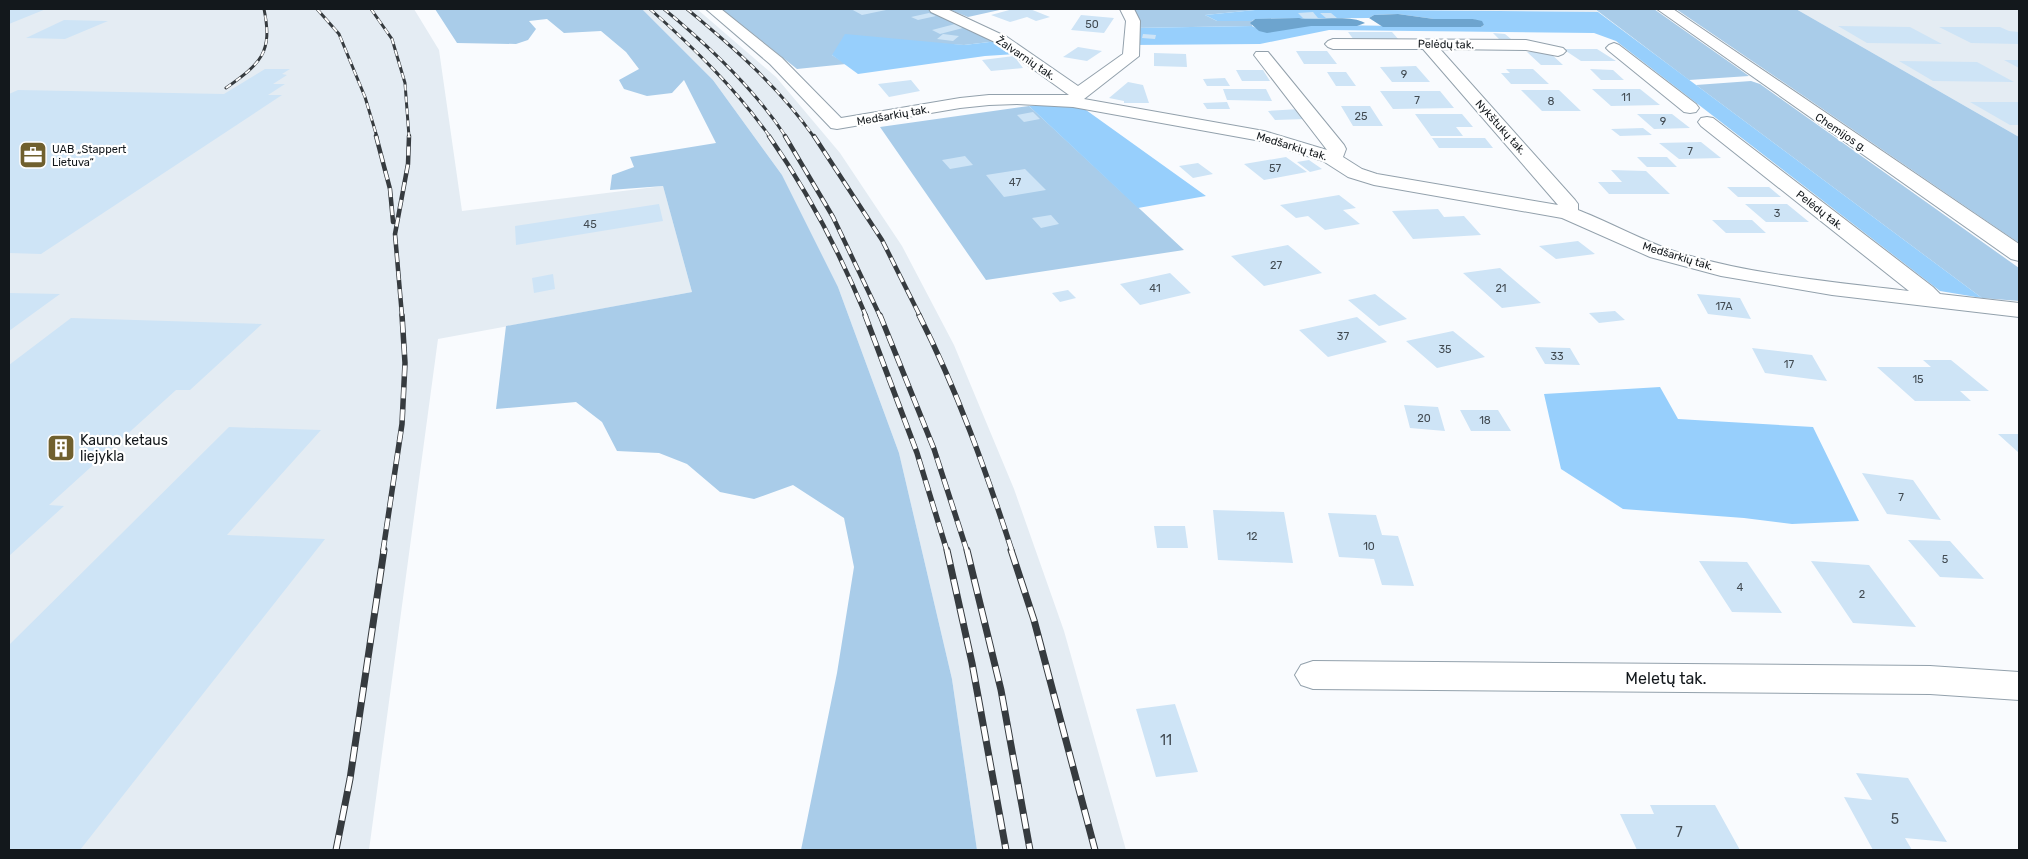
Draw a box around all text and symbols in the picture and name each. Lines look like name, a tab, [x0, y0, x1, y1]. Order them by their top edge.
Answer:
house number: 50	[1085, 18, 1099, 31]
street label: Žalvarnių tak.	[994, 34, 1058, 83]
street label: Pelėdų tak.	[1418, 38, 1475, 51]
house number: 9	[1401, 68, 1407, 81]
house number: 11	[1621, 91, 1631, 104]
house number: 7	[1414, 94, 1420, 107]
house number: 8	[1548, 95, 1555, 108]
street label: Nykštukų tak.	[1473, 97, 1529, 158]
street label: Medšarkių tak.	[856, 103, 931, 128]
house number: 25	[1355, 110, 1368, 123]
street label: Chemijos g.	[1812, 110, 1869, 155]
house number: 9	[1660, 115, 1666, 128]
street label: Medšarkių tak.	[1255, 130, 1329, 164]
office icon: UAB „Stappert Lietuva“	[18, 140, 48, 170]
place label: UAB „Stappert Lietuva“	[52, 143, 127, 169]
house number: 7	[1687, 145, 1693, 158]
house number: 57	[1269, 162, 1281, 175]
house number: 47	[1009, 176, 1021, 189]
street label: Pelėdų tak.	[1793, 188, 1846, 233]
house number: 3	[1774, 207, 1781, 220]
house number: 45	[583, 218, 597, 231]
street label: Medšarkių tak.	[1641, 240, 1715, 274]
house number: 27	[1270, 259, 1282, 272]
house number: 41	[1149, 282, 1161, 295]
house number: 21	[1495, 282, 1507, 295]
house number: 17A	[1715, 300, 1733, 313]
house number: 37	[1337, 330, 1349, 343]
house number: 35	[1438, 343, 1452, 356]
house number: 33	[1550, 350, 1564, 363]
house number: 17	[1784, 358, 1795, 371]
house number: 15	[1912, 373, 1924, 386]
house number: 20	[1417, 412, 1431, 425]
house number: 18	[1479, 414, 1491, 427]
place label: Kauno ketaus liejykla	[80, 432, 168, 465]
building icon: Kauno ketaus liejykla	[46, 433, 76, 463]
house number: 7	[1898, 491, 1904, 504]
house number: 12	[1246, 530, 1258, 543]
house number: 10	[1363, 540, 1375, 553]
house number: 5	[1942, 553, 1949, 566]
house number: 4	[1737, 581, 1744, 594]
house number: 2	[1859, 588, 1865, 601]
street label: Meletų tak.	[1625, 669, 1707, 688]
house number: 11	[1160, 732, 1172, 749]
house number: 5	[1891, 811, 1899, 828]
house number: 7	[1675, 824, 1683, 841]

